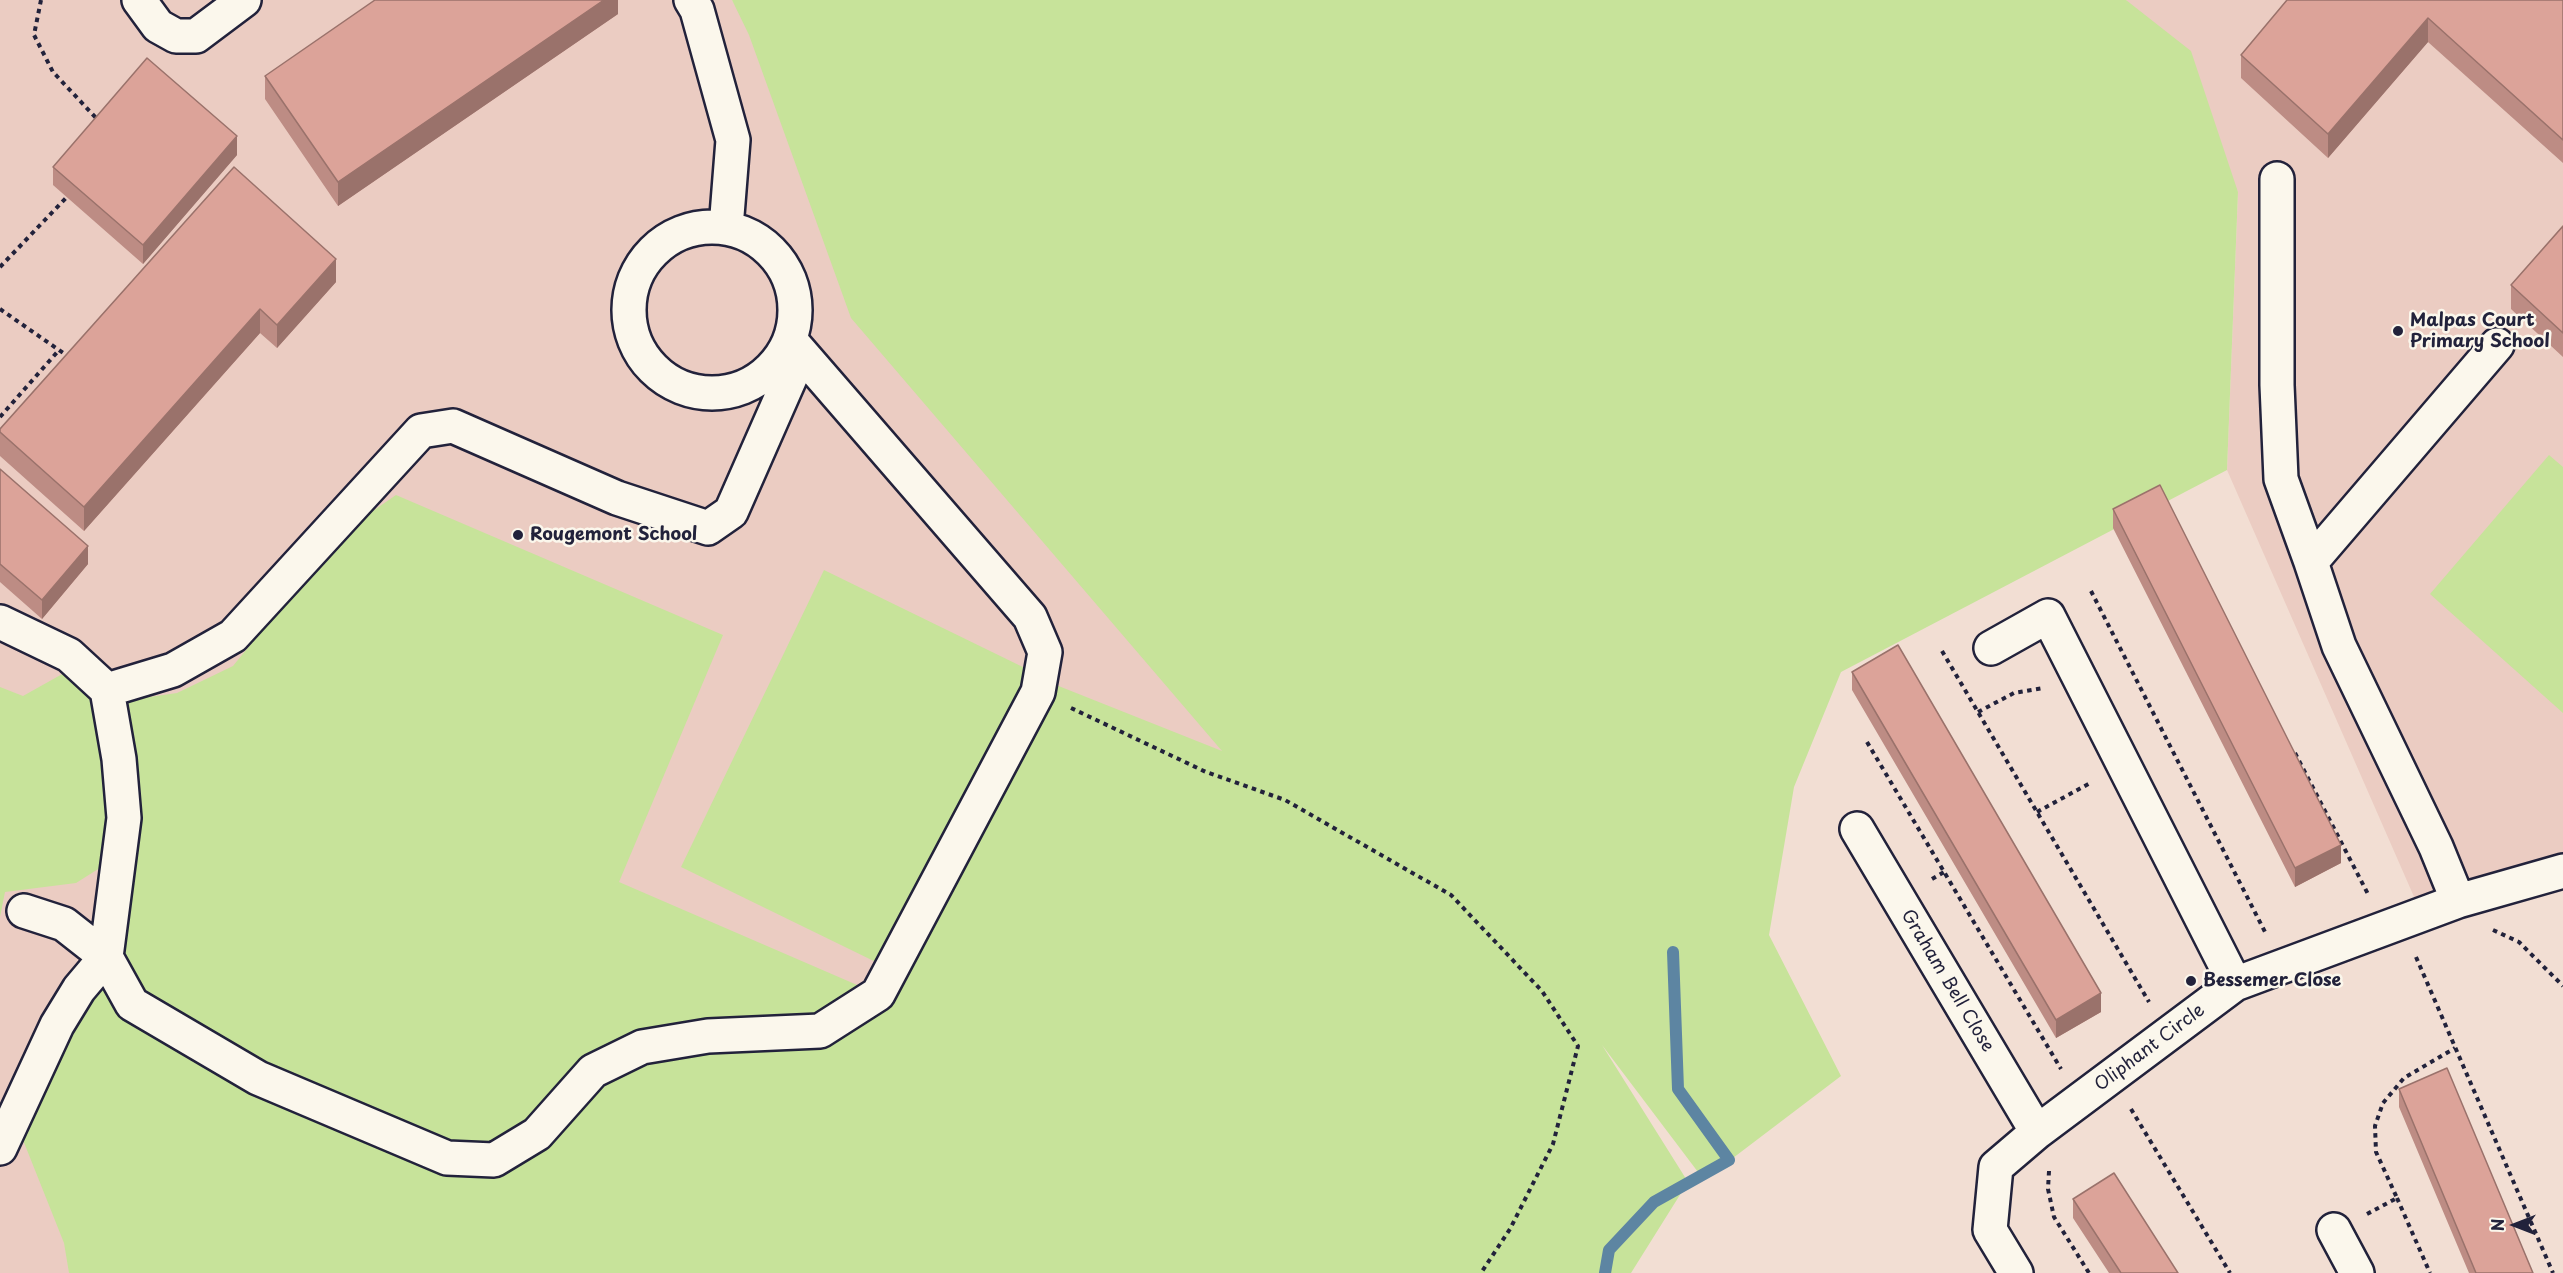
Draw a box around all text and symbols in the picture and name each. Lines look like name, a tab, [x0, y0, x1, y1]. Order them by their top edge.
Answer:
place label: Malpas Court Primary School	[2410, 310, 2550, 352]
marker: Malpas Court Primary School	[2391, 324, 2405, 338]
place label: Rougemont School	[530, 524, 697, 546]
marker: Rougemont School	[511, 528, 525, 542]
street label: Graham Bell Close	[1896, 906, 1998, 1056]
place label: Bessemer Close	[2203, 970, 2341, 992]
marker: Bessemer Close	[2184, 974, 2198, 988]
street label: Oliphant Circle	[2091, 1000, 2209, 1096]
north arrow	[2485, 1195, 2545, 1255]
text: N	[2485, 1219, 2509, 1231]

